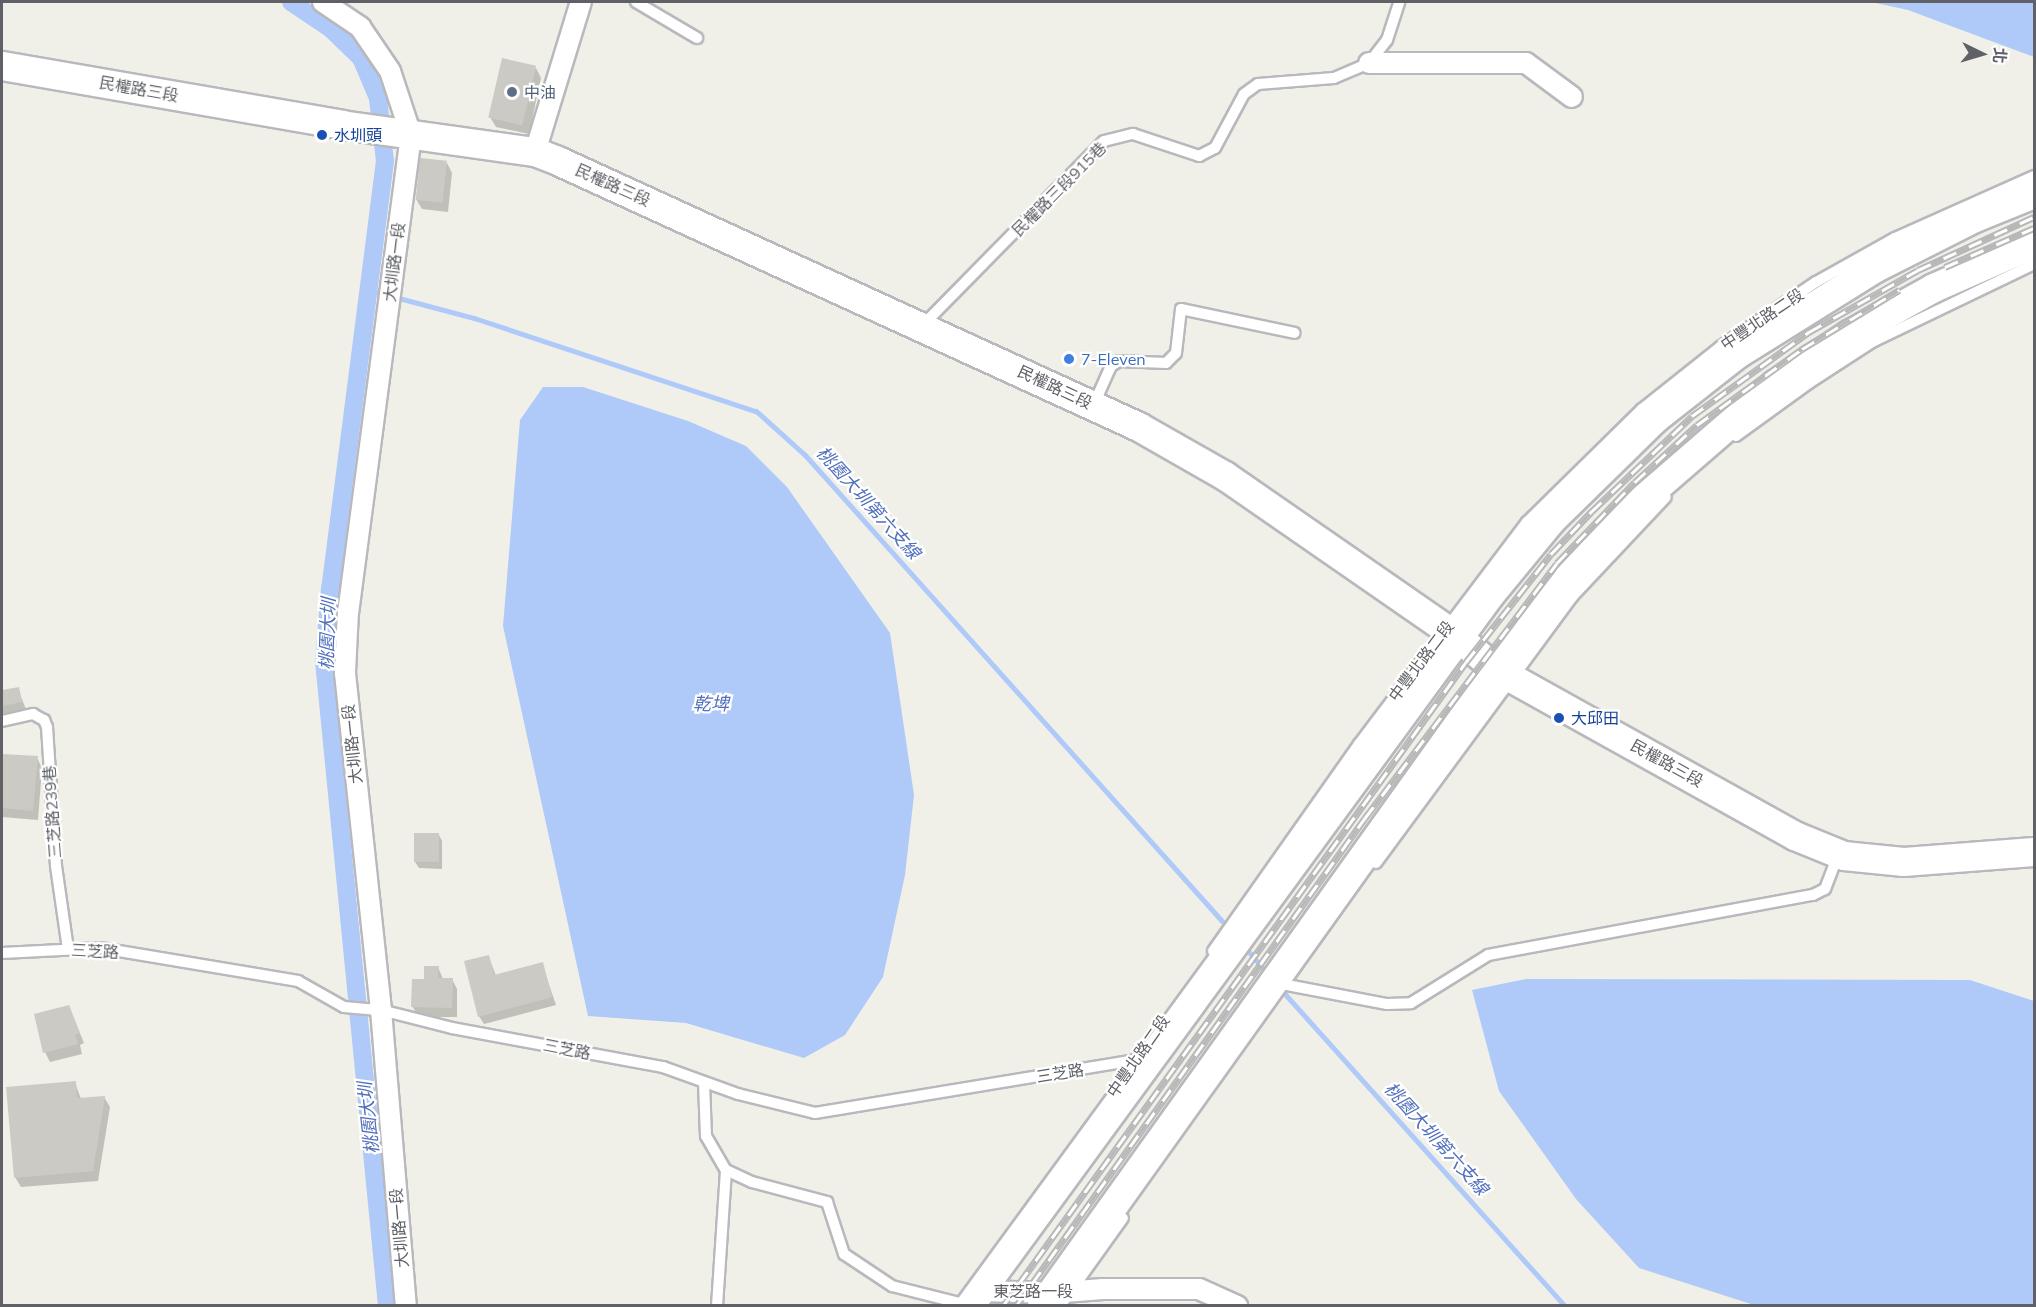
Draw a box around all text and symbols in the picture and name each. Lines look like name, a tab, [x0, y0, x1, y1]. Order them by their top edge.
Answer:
north arrow	[1952, 24, 2012, 84]
text: 北	[1989, 47, 2011, 64]
street label: 民權路三段	[98, 73, 180, 105]
place label: 中油	[524, 82, 556, 102]
marker: 中油	[505, 85, 519, 99]
place label: 水圳頭	[334, 125, 382, 145]
marker: 水圳頭	[315, 128, 329, 142]
street label: 民權路三段915巷	[1008, 138, 1110, 240]
street label: 民權路三段	[573, 160, 653, 210]
street label: 大圳路一段	[380, 221, 408, 303]
street label: 中豐北路二段	[1717, 284, 1807, 354]
place label: 7-Eleven	[1081, 349, 1146, 369]
marker: 7-Eleven	[1062, 352, 1076, 366]
street label: 民權路三段	[1015, 361, 1095, 413]
water label: 桃園大圳第六支線	[812, 442, 924, 564]
water label: 桃園大圳	[316, 598, 340, 670]
street label: 中豐北路二段	[1384, 617, 1458, 705]
water label: 乾埤	[693, 693, 729, 715]
street label: 大圳路一段	[338, 703, 366, 785]
place label: 大邱田	[1571, 708, 1619, 728]
marker: 大邱田	[1552, 711, 1566, 725]
street label: 民權路三段	[1627, 735, 1707, 791]
street label: 三芝路239巷	[39, 765, 65, 859]
street label: 三芝路	[71, 940, 119, 962]
street label: 中豐北路二段	[1103, 1011, 1173, 1101]
street label: 三芝路	[542, 1035, 592, 1063]
street label: 三芝路	[1035, 1060, 1085, 1086]
water label: 桃園大圳第六支線	[1380, 1078, 1492, 1200]
water label: 桃園大圳	[354, 1081, 384, 1155]
street label: 大圳路一段	[386, 1187, 412, 1269]
street label: 東芝路一段	[993, 1281, 1073, 1301]

